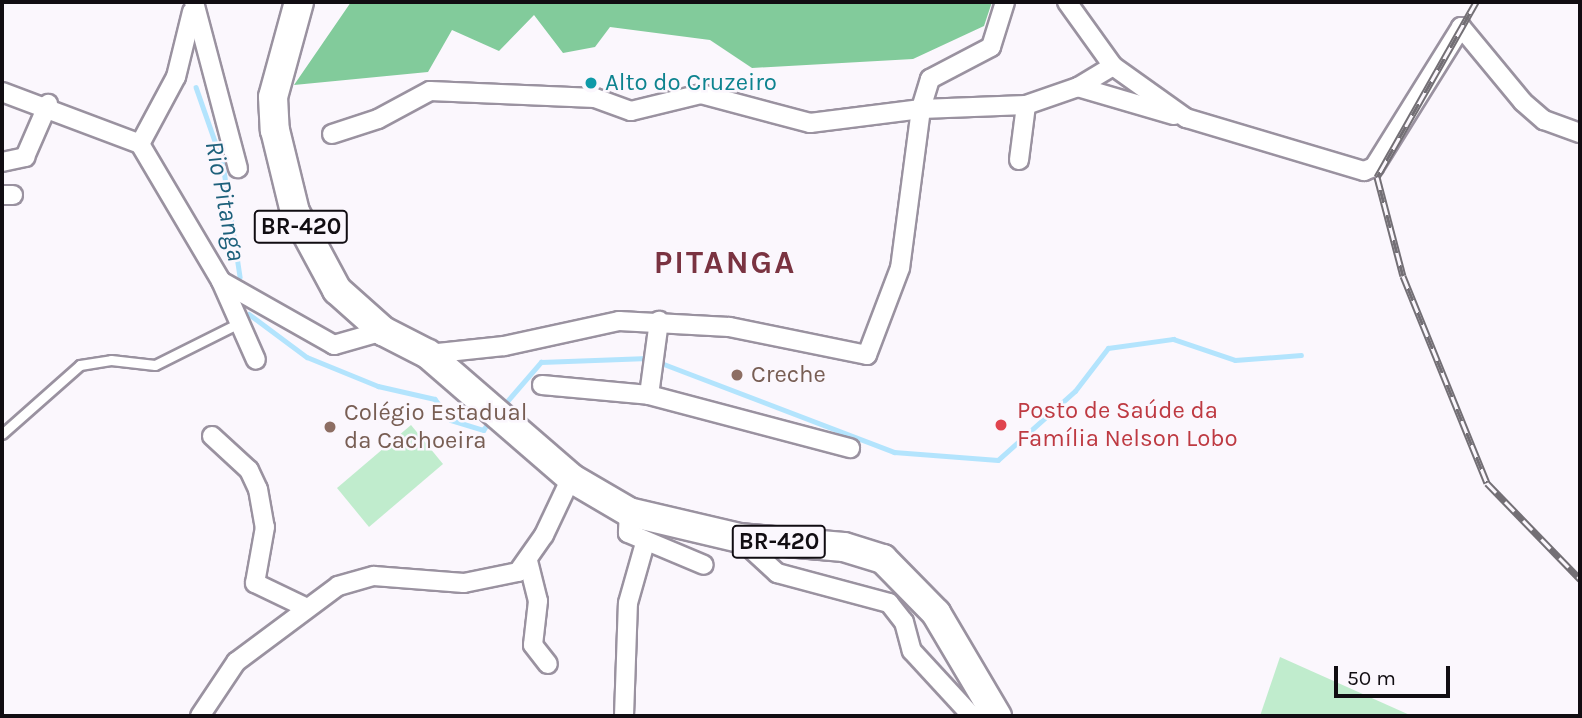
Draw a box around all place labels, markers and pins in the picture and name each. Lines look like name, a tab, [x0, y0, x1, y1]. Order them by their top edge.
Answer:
place label: Alto do Cruzeiro	[605, 69, 777, 97]
marker: Alto do Cruzeiro	[583, 75, 599, 91]
place label: Creche	[751, 361, 826, 389]
marker: Creche	[729, 367, 745, 383]
place label: Posto de Saúde da Família Nelson Lobo	[1017, 397, 1238, 453]
place label: Colégio Estadual da Cachoeira	[344, 399, 527, 455]
marker: Posto de Saúde da Família Nelson Lobo	[991, 415, 1011, 435]
marker: Colégio Estadual da Cachoeira	[322, 419, 338, 435]

